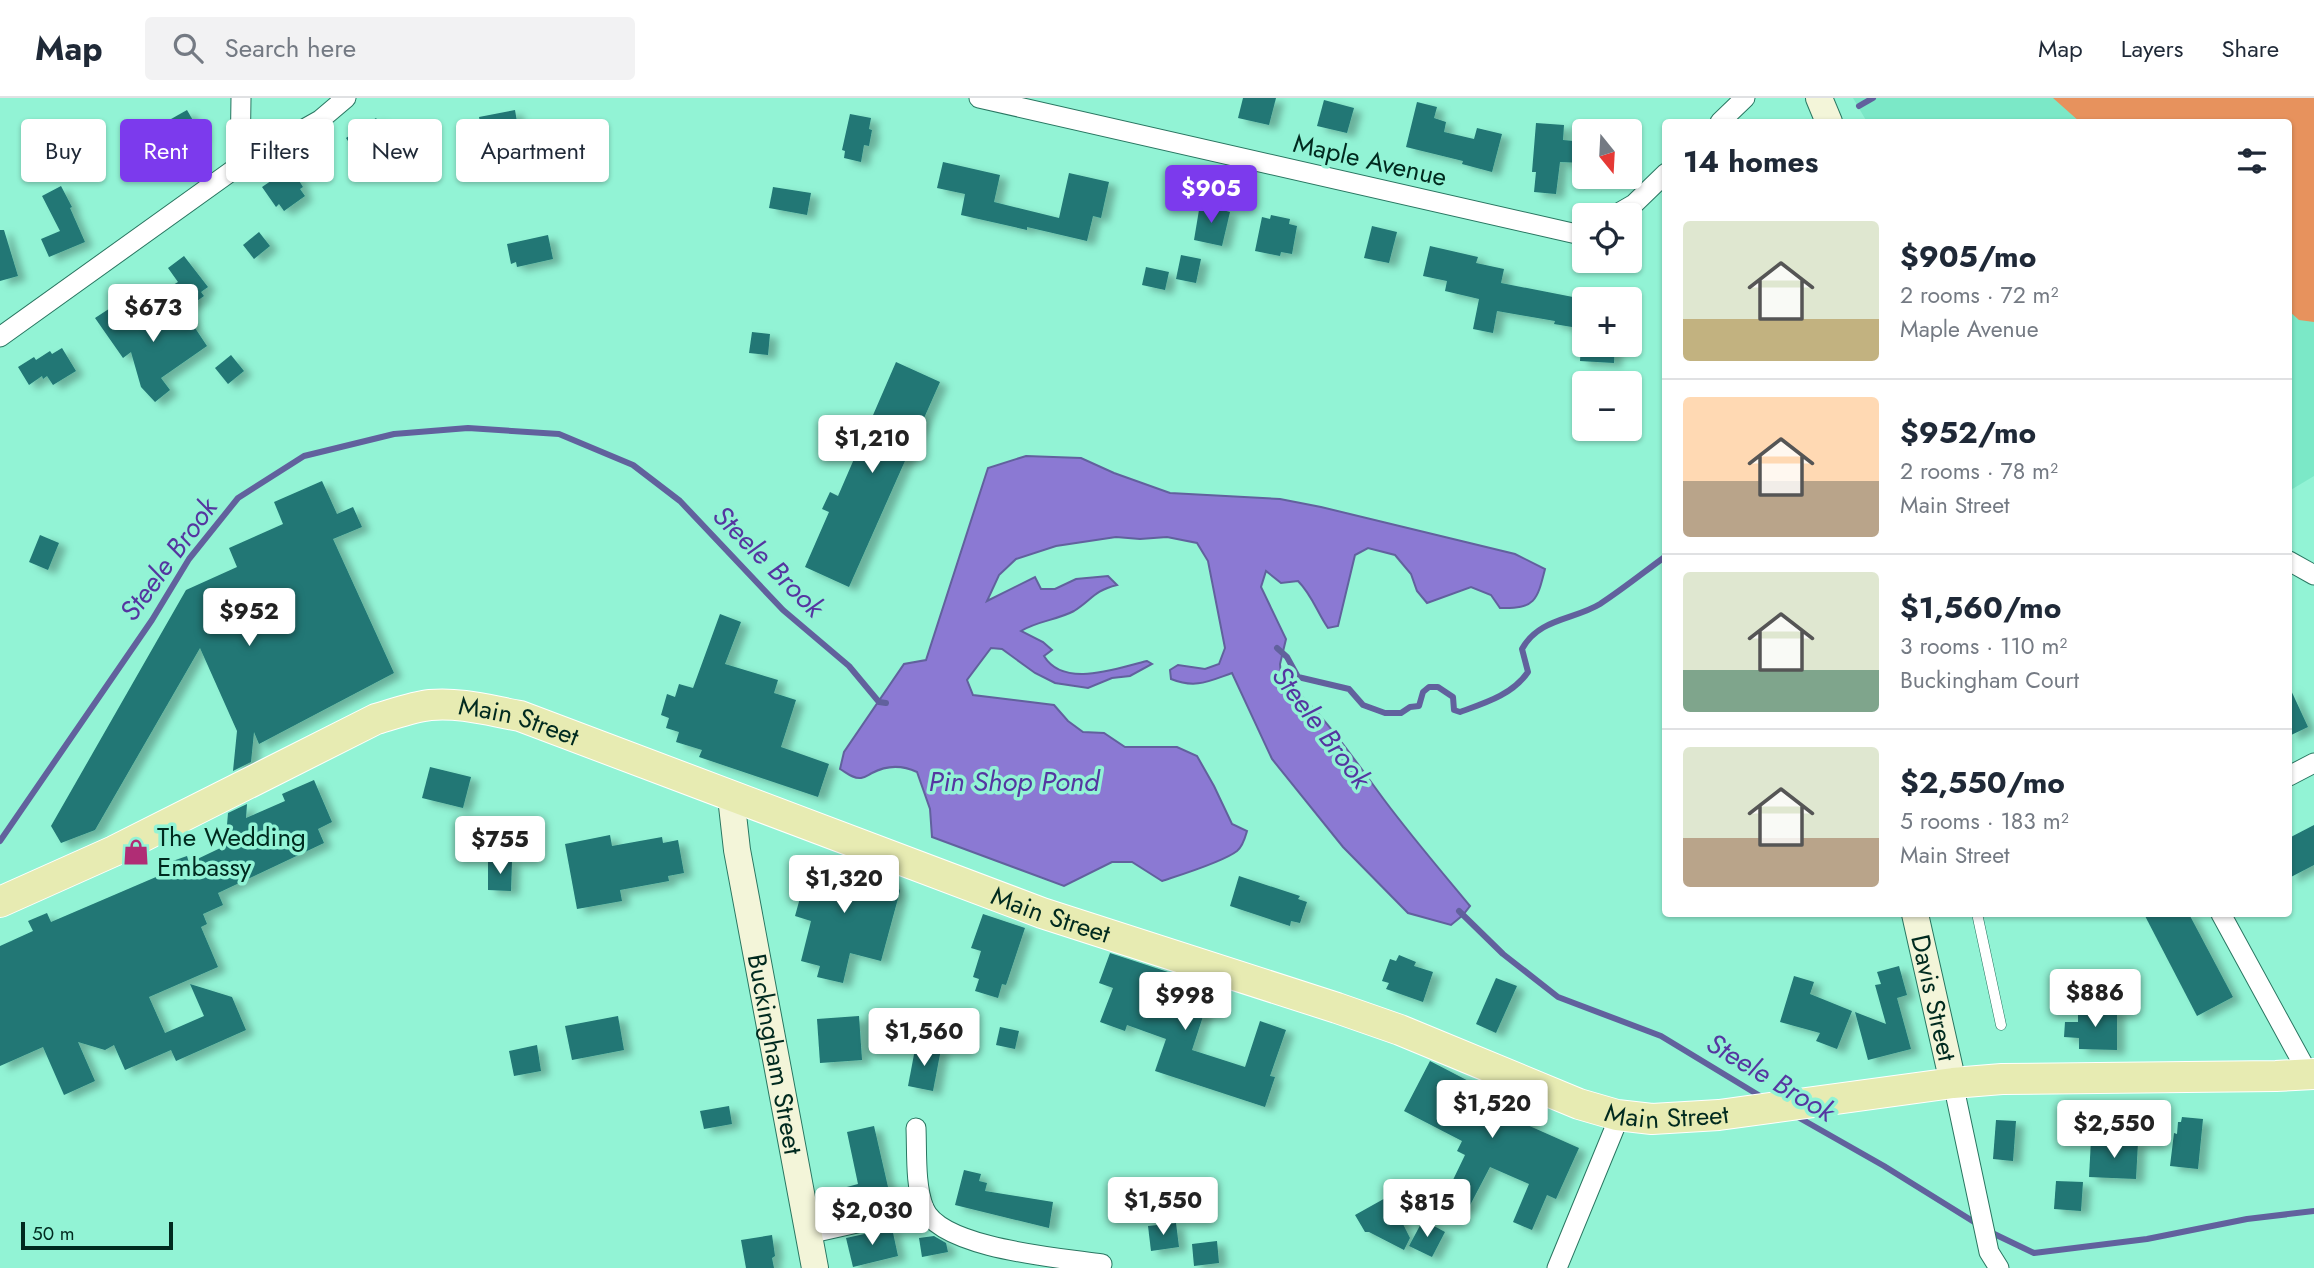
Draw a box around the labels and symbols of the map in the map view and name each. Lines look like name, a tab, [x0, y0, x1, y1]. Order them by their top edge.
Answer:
north arrow	[1572, 119, 1642, 189]
street label: Maple Avenue	[1289, 124, 1451, 196]
pin: $905	[1170, 166, 1252, 225]
pin: $673	[112, 285, 194, 344]
pin: $1,210	[815, 416, 929, 475]
water label: Steele Brook	[110, 488, 228, 630]
water label: Steele Brook	[703, 496, 835, 627]
pin: $952	[208, 588, 290, 648]
water label: Steele Brook	[1262, 658, 1382, 798]
street label: Main Street	[456, 686, 585, 756]
water label: Pin Shop Pond	[928, 761, 1101, 802]
pin: $755	[459, 816, 541, 876]
place label: The Wedding Embassy	[157, 818, 306, 886]
shop icon: The Wedding Embassy	[121, 837, 151, 867]
pin: $1,320	[787, 856, 901, 915]
street label: Main Street	[986, 877, 1116, 953]
street label: Davis Street	[1901, 931, 1967, 1066]
street label: Buckingham Street	[738, 951, 813, 1158]
pin: $886	[2054, 970, 2136, 1029]
pin: $998	[1144, 972, 1226, 1032]
pin: $1,560	[867, 1009, 981, 1068]
water label: Steele Brook	[1699, 1023, 1844, 1133]
pin: $1,520	[1435, 1080, 1549, 1140]
street label: Main Street	[1600, 1093, 1732, 1138]
pin: $2,550	[2057, 1100, 2171, 1160]
pin: $1,550	[1106, 1178, 1220, 1237]
pin: $815	[1386, 1180, 1468, 1239]
pin: $2,030	[815, 1188, 929, 1247]
scale bar	[21, 1219, 173, 1251]

